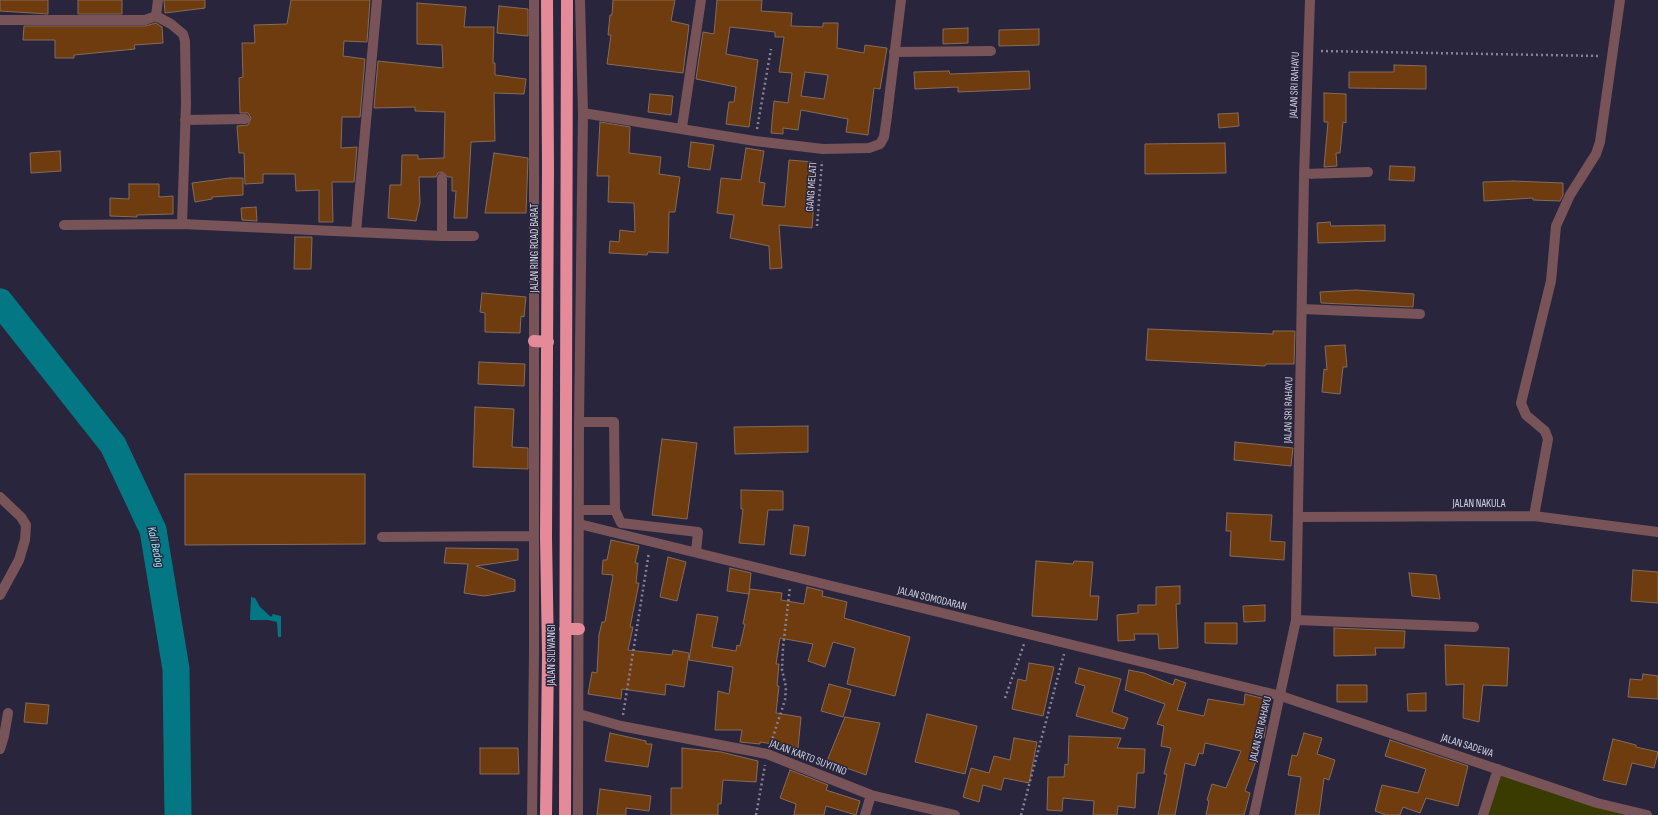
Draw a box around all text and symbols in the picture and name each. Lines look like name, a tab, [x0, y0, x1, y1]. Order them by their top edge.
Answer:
street label: JALAN SRI RAHAYU	[1287, 52, 1303, 118]
street label: GANG MELATI	[804, 162, 820, 212]
street label: JALAN RING ROAD BARAT	[528, 204, 542, 292]
street label: JALAN SRI RAHAYU	[1282, 377, 1296, 443]
street label: JALAN NAKULA	[1453, 497, 1505, 511]
water label: Kali Bedog	[144, 525, 166, 569]
street label: JALAN SOMODARAN	[896, 584, 968, 614]
street label: JALAN SILIWANGI	[545, 624, 559, 686]
street label: JALAN SRI RAHAYU	[1247, 695, 1275, 763]
street label: JALAN SADEWA	[1439, 731, 1495, 761]
street label: JALAN KARTO SUYITNO	[767, 737, 849, 779]

